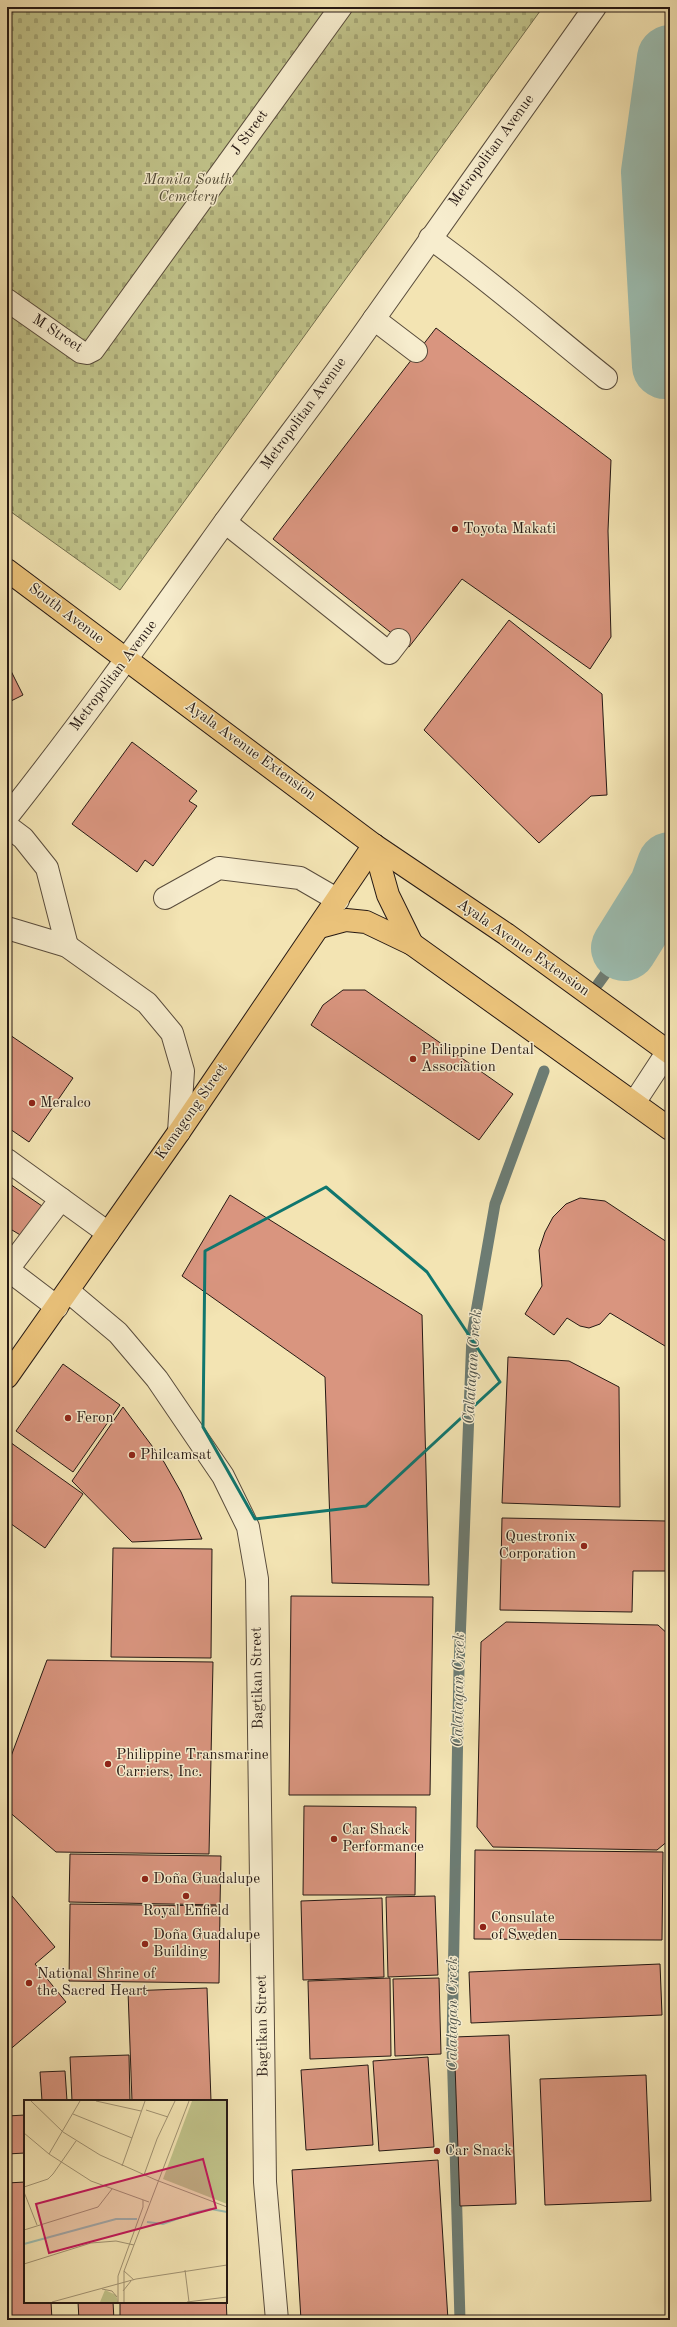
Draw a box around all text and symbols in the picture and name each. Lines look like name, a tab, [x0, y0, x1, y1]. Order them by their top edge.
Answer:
street label: Metropolitan Avenue	[446, 92, 538, 210]
street label: J Street	[229, 108, 271, 158]
park label: Manila South Cemetery	[143, 173, 233, 205]
street label: M Street	[29, 312, 85, 356]
street label: Metropolitan Avenue	[258, 355, 350, 473]
place label: Toyota Makati	[463, 522, 556, 537]
marker: Toyota Makati	[450, 524, 460, 534]
street label: South Avenue	[26, 581, 107, 647]
street label: Metropolitan Avenue	[68, 618, 160, 734]
street label: Ayala Avenue Extension	[182, 699, 318, 803]
street label: Ayala Avenue Extension	[454, 897, 592, 999]
place label: Philippine Dental Association	[421, 1043, 534, 1075]
marker: Philippine Dental Association	[408, 1054, 418, 1064]
street label: Kamagong Street	[153, 1061, 231, 1163]
place label: Meralco	[40, 1096, 91, 1111]
marker: Meralco	[27, 1098, 37, 1108]
water label: Calatagan Creek	[461, 1309, 485, 1425]
place label: Feron	[76, 1411, 114, 1426]
marker: Feron	[63, 1413, 73, 1423]
place label: Philcamsat	[140, 1448, 212, 1463]
marker: Philcamsat	[127, 1450, 137, 1460]
place label: Questronix Corporation	[499, 1530, 576, 1562]
marker: Questronix Corporation	[579, 1541, 589, 1551]
street label: Bagtikan Street	[250, 1627, 266, 1729]
water label: Calatagan Creek	[450, 1632, 468, 1747]
place label: Philippine Transmarine Carriers, Inc.	[116, 1748, 269, 1780]
marker: Philippine Transmarine Carriers, Inc.	[103, 1759, 113, 1769]
place label: Car Shack Performance	[342, 1823, 424, 1855]
marker: Car Shack Performance	[329, 1834, 339, 1844]
place label: Doña Guadalupe	[153, 1872, 260, 1887]
marker: Doña Guadalupe	[140, 1874, 150, 1884]
marker: Royal Enfield	[181, 1891, 191, 1901]
place label: Royal Enfield	[143, 1904, 229, 1919]
place label: Consulate of Sweden	[491, 1911, 558, 1943]
marker: Consulate of Sweden	[478, 1922, 488, 1932]
place label: Doña Guadalupe Building	[153, 1928, 260, 1960]
marker: Doña Guadalupe Building	[140, 1939, 150, 1949]
water label: Calatagan Creek	[445, 1957, 461, 2071]
place label: National Shrine of the Sacred Heart	[37, 1967, 157, 1999]
street label: Bagtikan Street	[255, 1975, 271, 2077]
marker: National Shrine of the Sacred Heart	[24, 1978, 34, 1988]
inset map	[24, 2100, 227, 2303]
place label: Car Snack	[445, 2144, 512, 2159]
marker: Car Snack	[432, 2146, 442, 2156]

